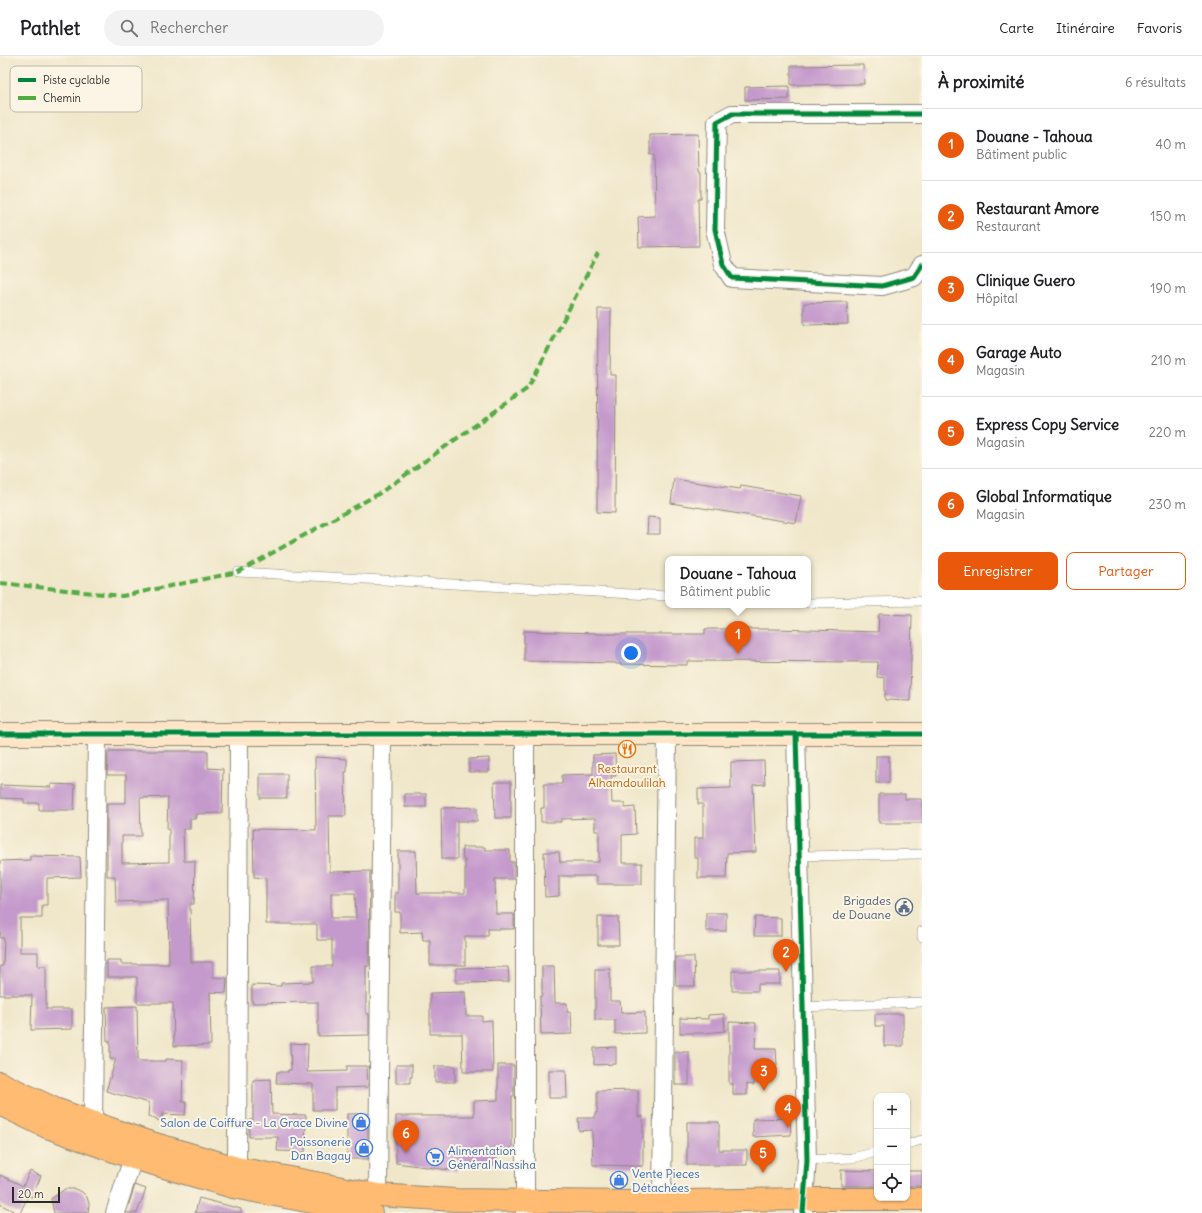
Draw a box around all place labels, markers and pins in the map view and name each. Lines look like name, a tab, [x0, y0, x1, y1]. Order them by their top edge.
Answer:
pin: 1	[725, 621, 751, 654]
restaurant icon: Restaurant Alhamdoulilah	[617, 739, 637, 759]
place label: Restaurant Alhamdoulilah	[588, 761, 666, 790]
place label: Brigades de Douane	[832, 893, 891, 922]
public building icon: Brigades de Douane	[894, 897, 914, 917]
pin: 2	[773, 939, 799, 972]
pin: 3	[751, 1058, 777, 1091]
pin: 4	[775, 1095, 801, 1128]
shop icon: Salon de Coiffure - La Grace Divine	[351, 1112, 371, 1132]
place label: Salon de Coiffure - La Grace Divine	[160, 1115, 348, 1130]
pin: 6	[393, 1120, 419, 1153]
place label: Poissonerie Dan Bagay	[289, 1134, 351, 1163]
shop icon: Poissonerie Dan Bagay	[354, 1138, 374, 1158]
pin: 5	[750, 1140, 776, 1173]
place label: Alimentation Général Nassiha	[448, 1143, 536, 1172]
supermarket icon: Alimentation Général Nassiha	[425, 1147, 445, 1167]
place label: Vente Pieces Détachées	[632, 1166, 700, 1195]
shop icon: Vente Pieces Détachées	[609, 1170, 629, 1190]

